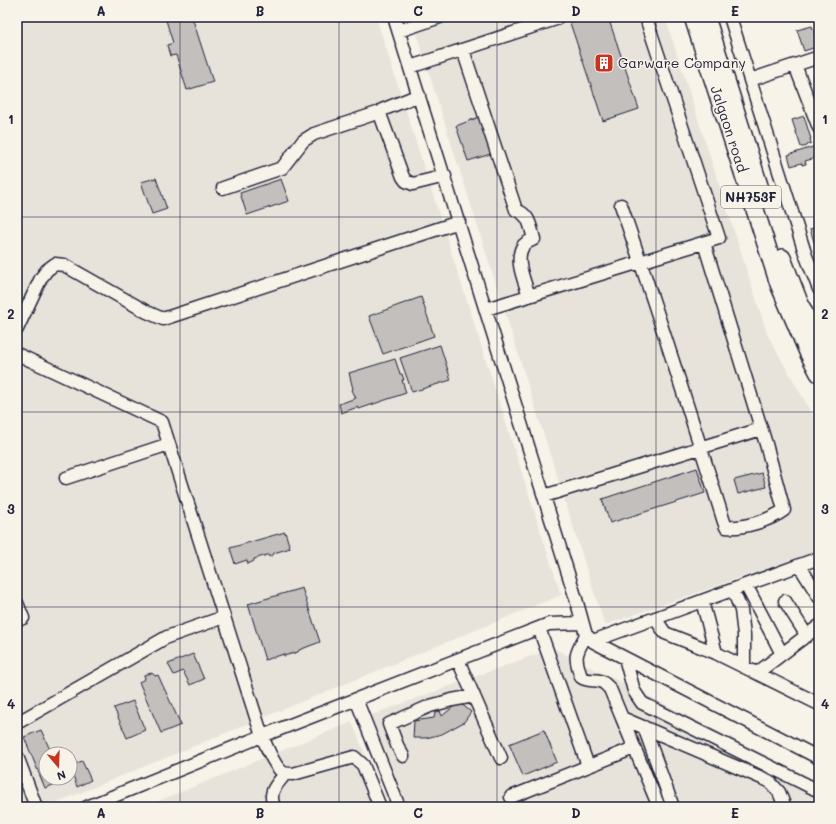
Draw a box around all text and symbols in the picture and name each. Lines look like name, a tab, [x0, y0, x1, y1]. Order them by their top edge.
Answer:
text: A	[96, 2, 106, 19]
text: B	[256, 2, 265, 19]
text: C	[413, 2, 423, 19]
text: D	[571, 2, 581, 19]
text: E	[731, 2, 739, 19]
building icon: Garware Company	[593, 52, 615, 74]
place label: Garware Company	[618, 53, 746, 72]
street label: Jalgaon road	[706, 83, 752, 175]
text: 1	[8, 110, 14, 127]
text: 1	[822, 110, 828, 127]
road number: NH753F	[721, 186, 781, 208]
text: 2	[7, 305, 15, 322]
text: 2	[821, 305, 829, 322]
text: 3	[7, 500, 15, 517]
text: 3	[821, 500, 829, 517]
text: 4	[7, 695, 15, 712]
text: 4	[821, 695, 829, 712]
north arrow	[38, 746, 78, 786]
text: N	[55, 767, 68, 784]
text: A	[96, 804, 106, 821]
text: B	[256, 804, 265, 821]
text: C	[413, 804, 423, 821]
text: D	[571, 804, 581, 821]
text: E	[731, 804, 739, 821]

